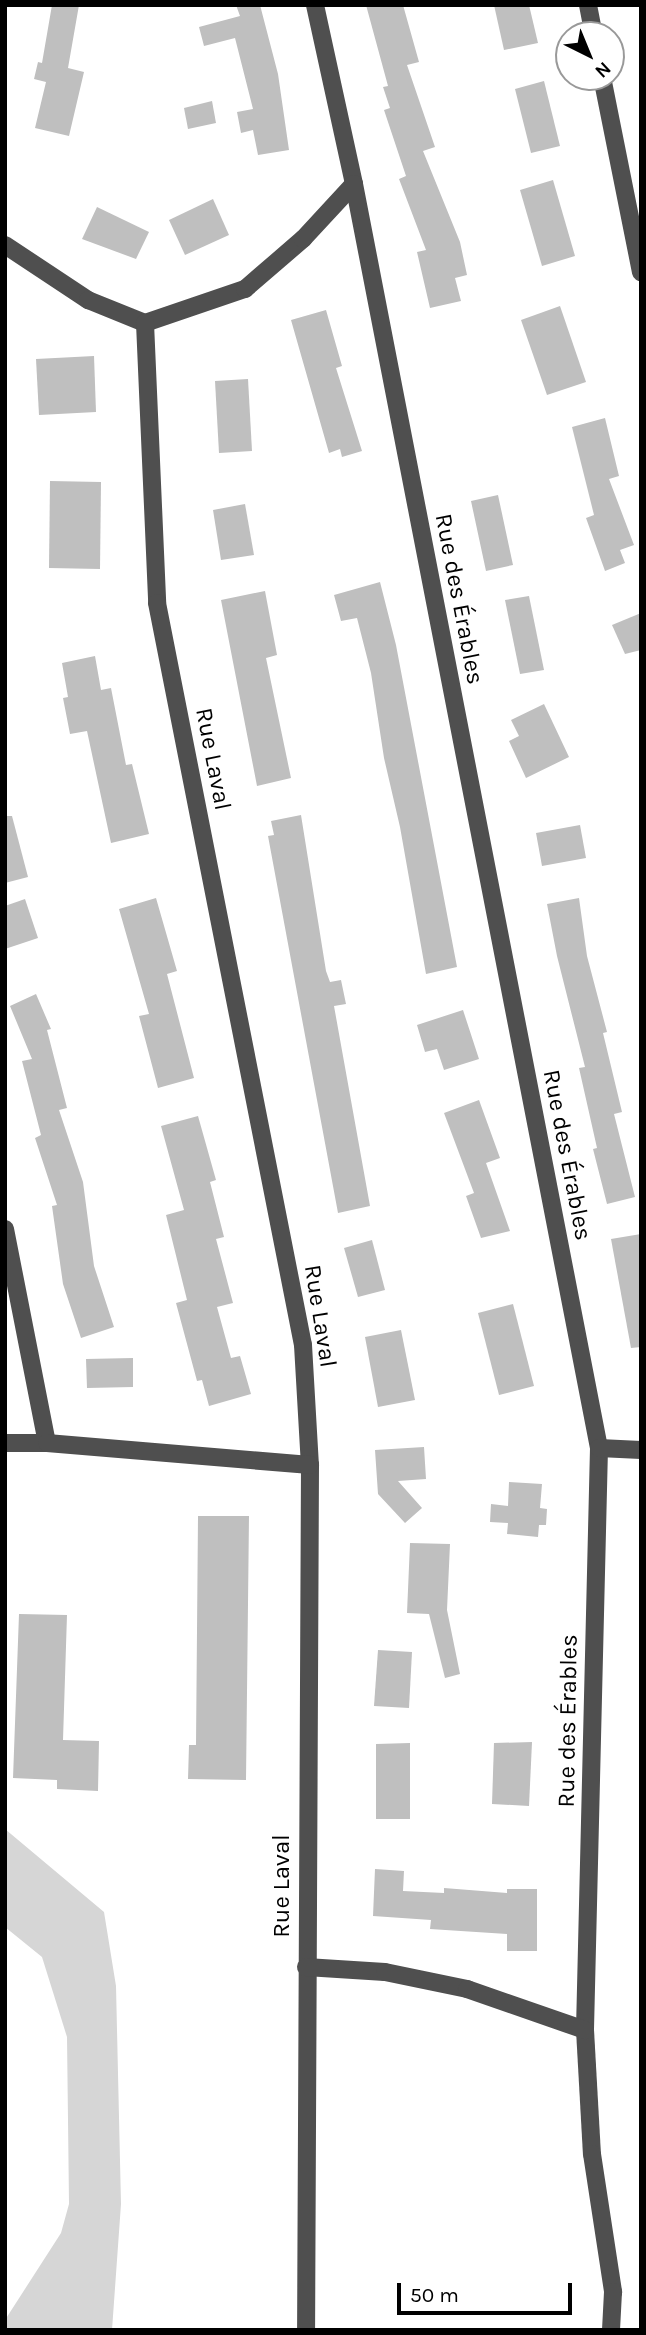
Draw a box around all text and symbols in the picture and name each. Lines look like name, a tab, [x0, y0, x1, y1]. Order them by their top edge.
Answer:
north arrow	[555, 21, 625, 91]
text: N	[590, 57, 615, 83]
street label: Rue des Érables	[428, 511, 490, 687]
street label: Rue Laval	[189, 705, 237, 813]
street label: Rue des Érables	[536, 1067, 598, 1243]
street label: Rue Laval	[298, 1263, 342, 1369]
street label: Rue des Érables	[552, 1634, 584, 1808]
street label: Rue Laval	[268, 1834, 296, 1938]
scale bar	[401, 2268, 576, 2312]
text: 50 m	[410, 2283, 459, 2307]

